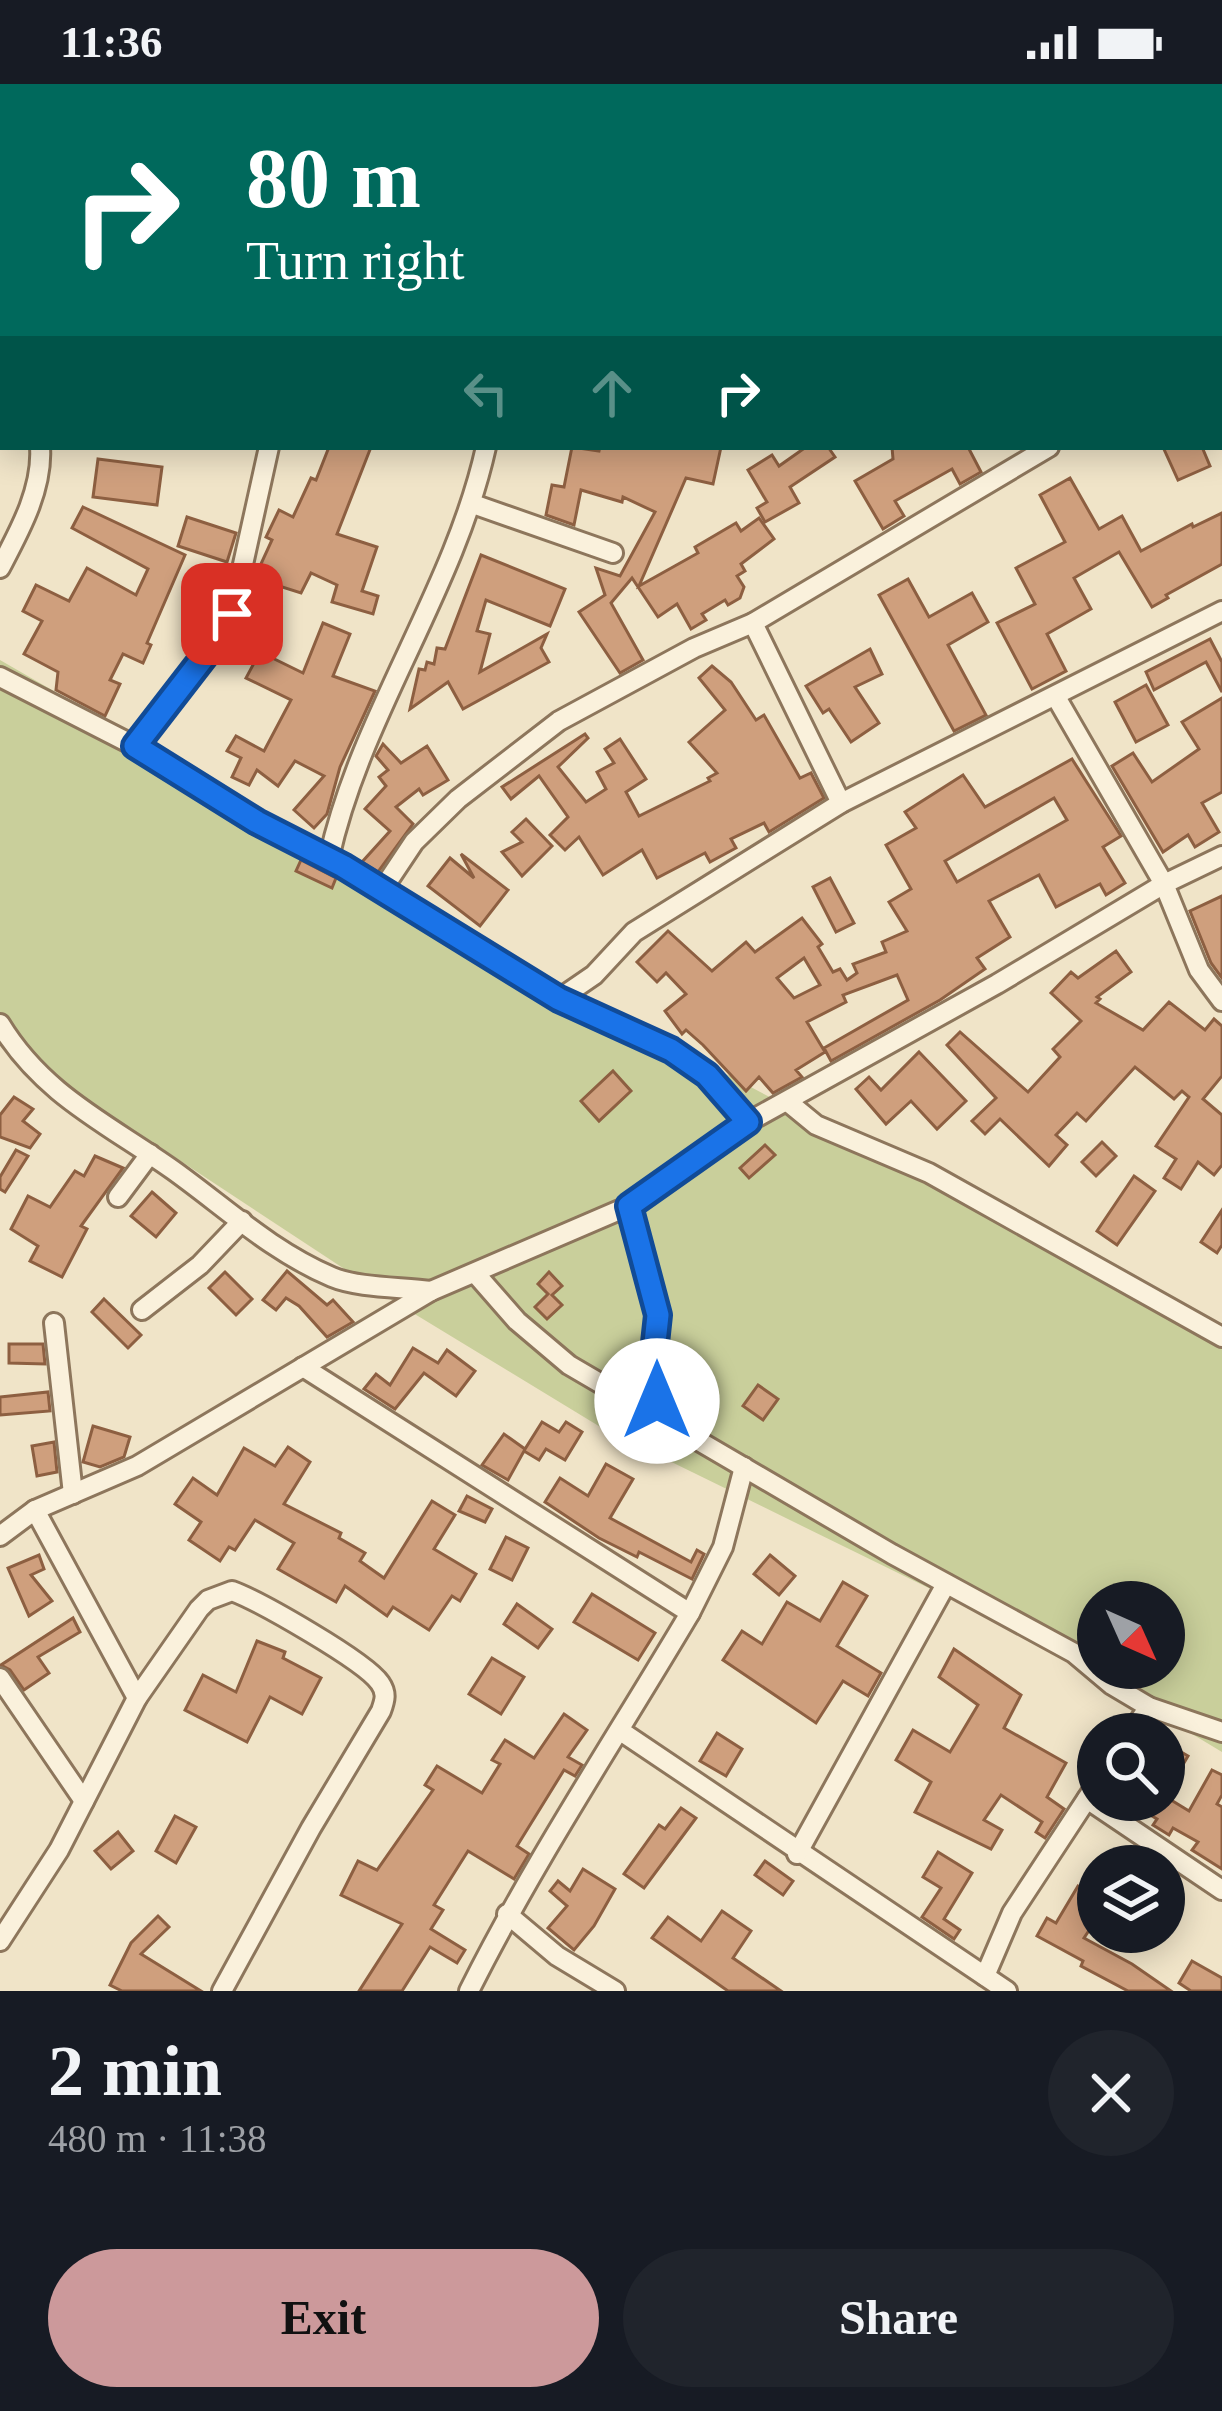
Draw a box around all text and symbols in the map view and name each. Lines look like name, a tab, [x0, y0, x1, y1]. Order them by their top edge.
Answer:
text: 11:36	[60, 17, 163, 67]
icon: right	[48, 132, 204, 288]
text: 80 m	[246, 132, 421, 225]
text: Turn right	[246, 231, 465, 291]
icon: left	[453, 360, 519, 426]
icon: ahead	[579, 360, 645, 426]
icon: right	[705, 360, 771, 426]
pin	[181, 563, 283, 665]
icon: arrive	[199, 581, 265, 647]
position arrow	[594, 1338, 720, 1464]
north arrow	[1077, 1581, 1185, 1689]
map controls	[1077, 1581, 1185, 1953]
button: search	[1077, 1713, 1185, 1821]
button: layers	[1077, 1845, 1185, 1953]
button: close	[1048, 2030, 1174, 2156]
text: 2 min	[48, 2031, 222, 2111]
text: 480 m · 11:38	[48, 2117, 266, 2160]
button: Exit	[48, 2249, 599, 2387]
button: Share	[623, 2249, 1174, 2387]

